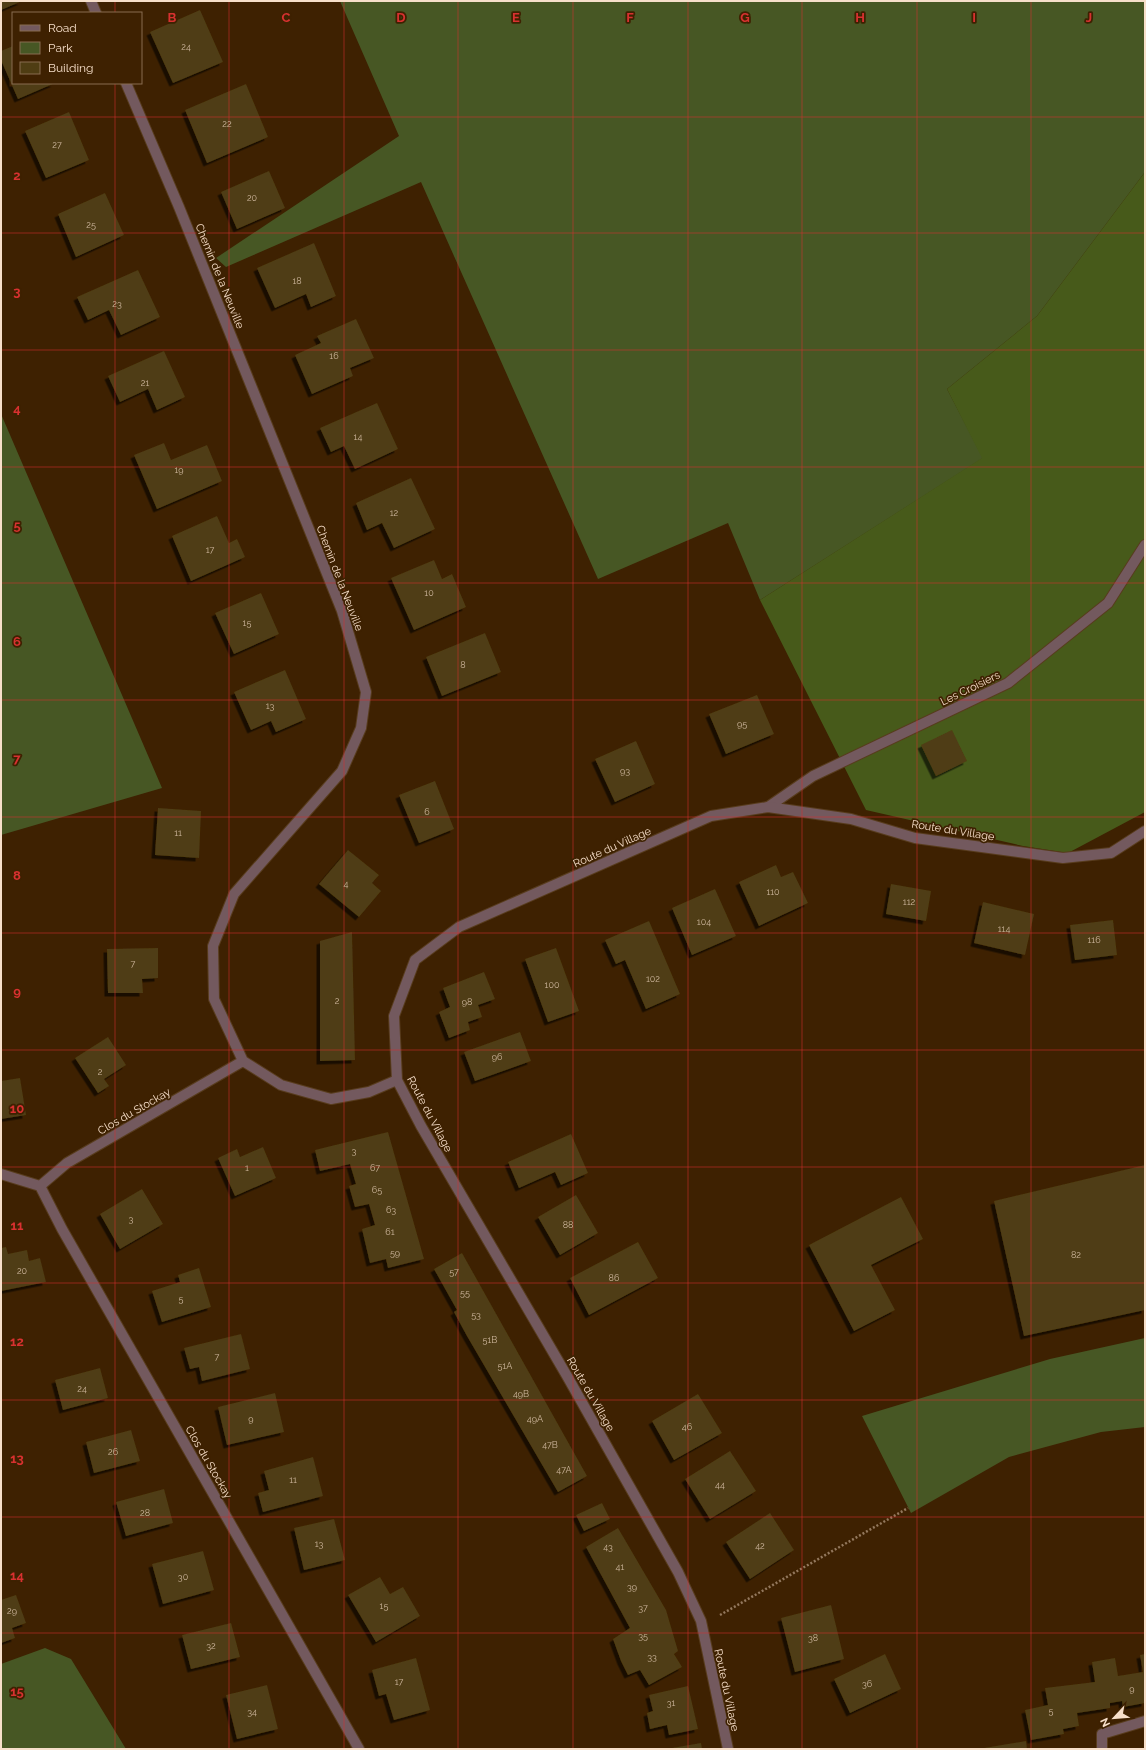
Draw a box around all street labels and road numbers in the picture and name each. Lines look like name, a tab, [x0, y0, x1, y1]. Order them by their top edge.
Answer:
street label: Chemin de la Neuville	[193, 222, 247, 331]
street label: Chemin de la Neuville	[313, 524, 366, 633]
street label: Les Croisiers	[938, 668, 1002, 708]
street label: Route du Village	[910, 818, 996, 844]
street label: Route du Village	[571, 824, 654, 870]
street label: Route du Village	[404, 1074, 455, 1155]
street label: Clos du Stockay	[96, 1085, 173, 1137]
street label: Route du Village	[564, 1355, 617, 1434]
street label: Clos du Stockay	[183, 1424, 235, 1501]
street label: Route du Village	[711, 1648, 742, 1733]

